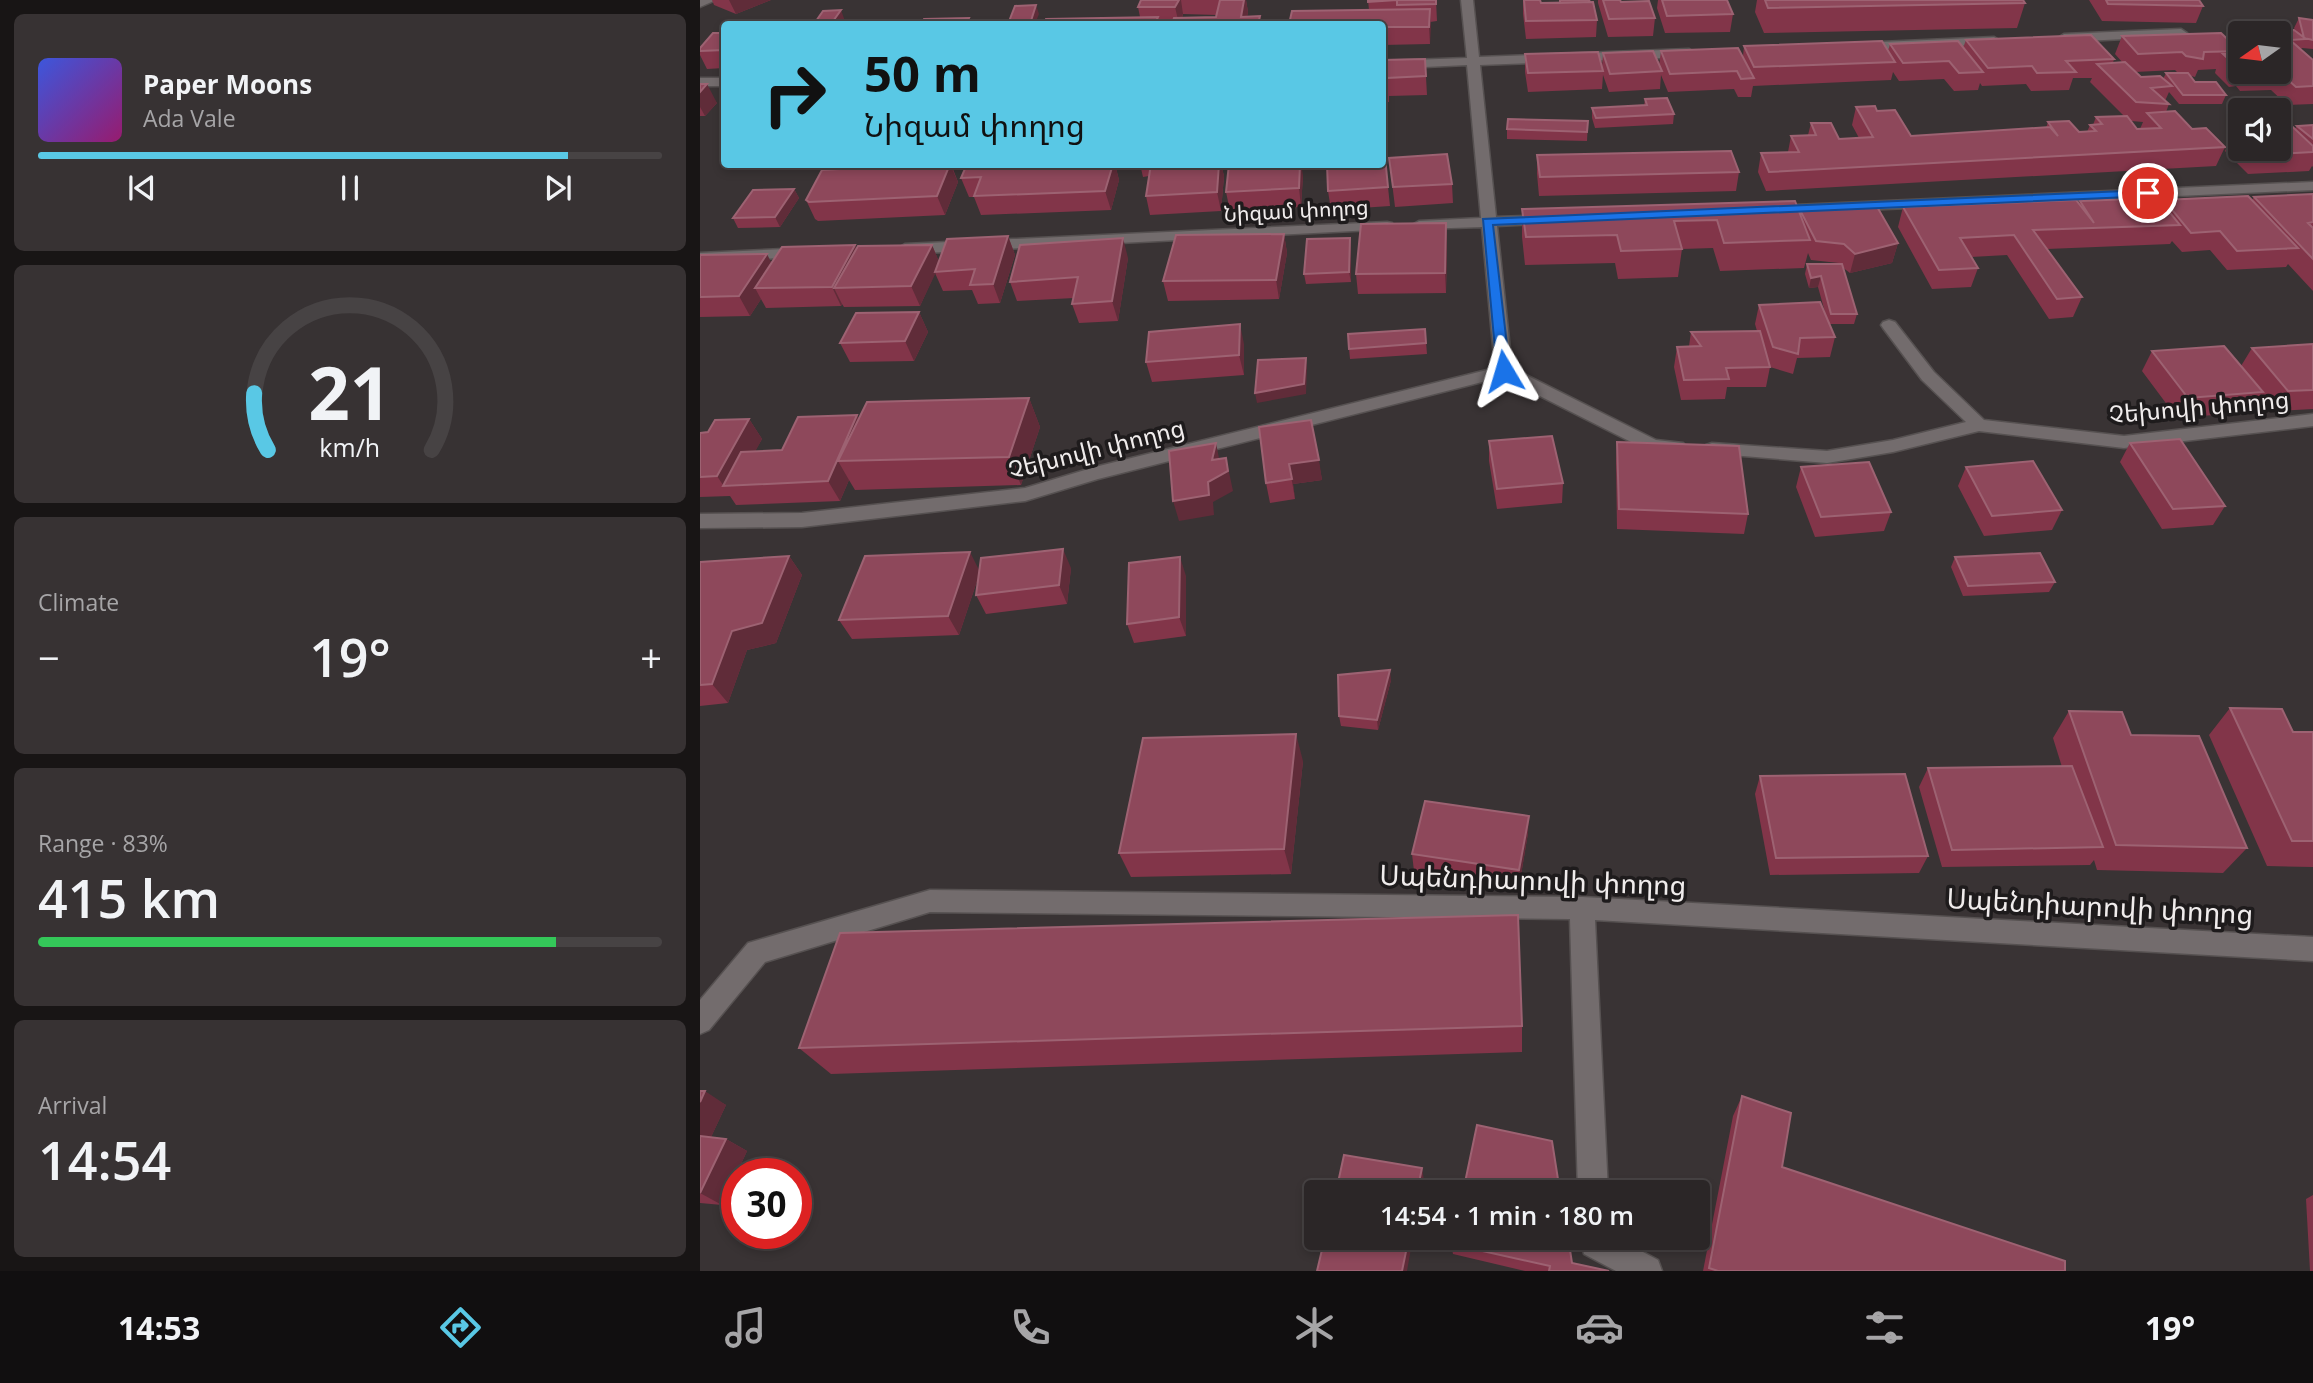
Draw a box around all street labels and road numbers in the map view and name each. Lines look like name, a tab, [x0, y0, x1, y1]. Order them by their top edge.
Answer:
street label: Նիզամ փողոց	[1223, 192, 1369, 228]
street label: Չեխովի փողոց	[2108, 382, 2290, 430]
street label: Չեխովի փողոց	[1004, 410, 1188, 486]
street label: Սպենդիարովի փողոց	[1379, 855, 1687, 903]
street label: Սպենդիարովի փողոց	[1946, 878, 2254, 932]

